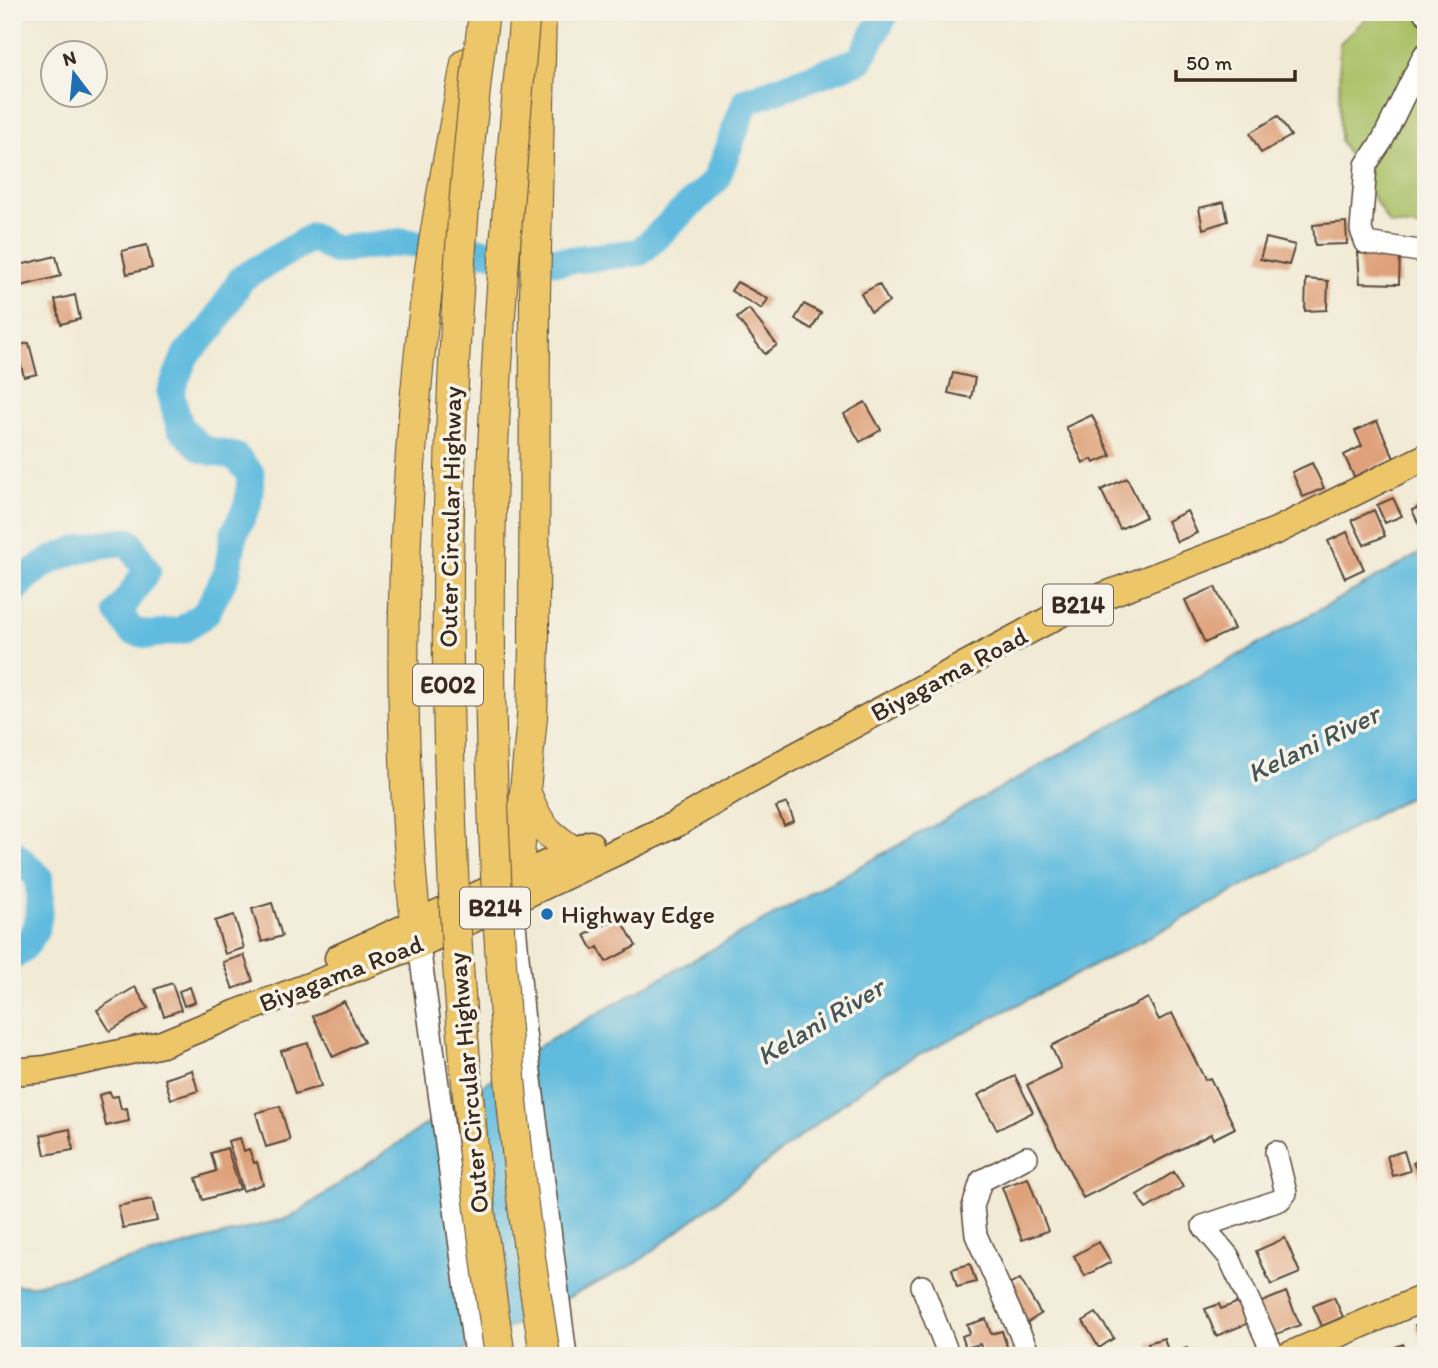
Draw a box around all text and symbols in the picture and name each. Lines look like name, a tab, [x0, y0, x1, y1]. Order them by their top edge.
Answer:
north arrow	[38, 38, 108, 108]
scale bar	[1176, 38, 1294, 82]
text: N	[60, 45, 79, 71]
text: 50 m	[1186, 50, 1233, 75]
street label: Outer Circular Highway	[432, 386, 468, 648]
road number: B214	[1043, 584, 1113, 626]
street label: Biyagama Road	[865, 619, 1034, 729]
road number: E002	[413, 664, 483, 706]
water label: Kelani River	[1241, 695, 1387, 790]
road number: B214	[460, 888, 530, 928]
place label: Highway Edge	[561, 898, 715, 930]
marker: Highway Edge	[539, 906, 555, 922]
street label: Biyagama Road	[254, 927, 428, 1019]
street label: Outer Circular Highway	[441, 951, 495, 1215]
water label: Kelani River	[750, 968, 892, 1072]

